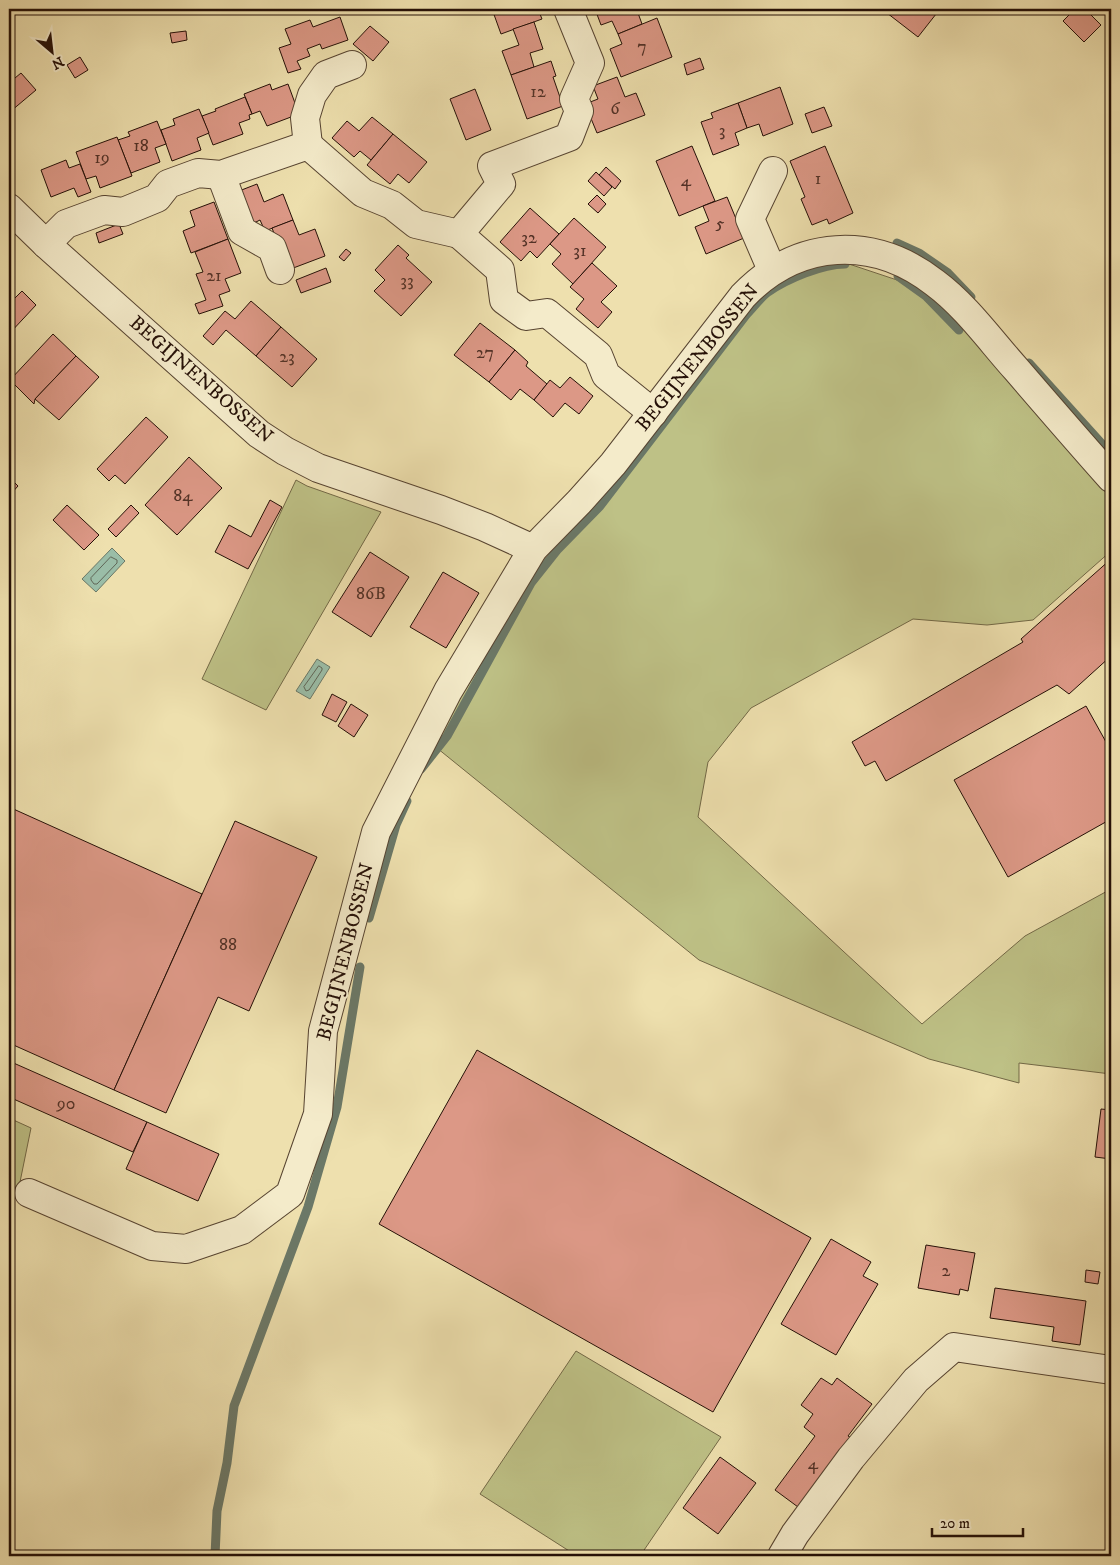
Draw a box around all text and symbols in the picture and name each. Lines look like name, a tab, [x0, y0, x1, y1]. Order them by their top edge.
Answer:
north arrow	[28, 28, 78, 78]
house number: 7	[637, 36, 647, 58]
text: N	[48, 52, 67, 73]
house number: 12	[530, 81, 546, 103]
house number: 6	[610, 98, 620, 120]
house number: 3	[719, 120, 725, 142]
house number: 18	[133, 135, 149, 157]
house number: 19	[94, 147, 110, 169]
house number: 1	[815, 168, 821, 190]
house number: 4	[681, 170, 692, 192]
house number: 5	[716, 213, 725, 235]
house number: 32	[521, 227, 537, 249]
house number: 31	[573, 240, 587, 262]
house number: 21	[206, 265, 222, 287]
house number: 33	[400, 270, 414, 292]
street label: BEGIJNENBOSSEN	[631, 279, 765, 437]
street label: BEGIJNENBOSSEN	[124, 311, 278, 449]
house number: 27	[476, 342, 494, 364]
house number: 23	[279, 346, 295, 368]
house number: 84	[173, 485, 193, 507]
house number: 86B	[356, 583, 386, 605]
street label: BEGIJNENBOSSEN	[312, 860, 380, 1044]
house number: 88	[219, 934, 237, 956]
house number: 90	[56, 1093, 75, 1115]
house number: 2	[942, 1260, 951, 1282]
house number: 4	[808, 1453, 819, 1475]
scale bar	[932, 1505, 1024, 1537]
text: 20 m	[940, 1514, 970, 1533]

